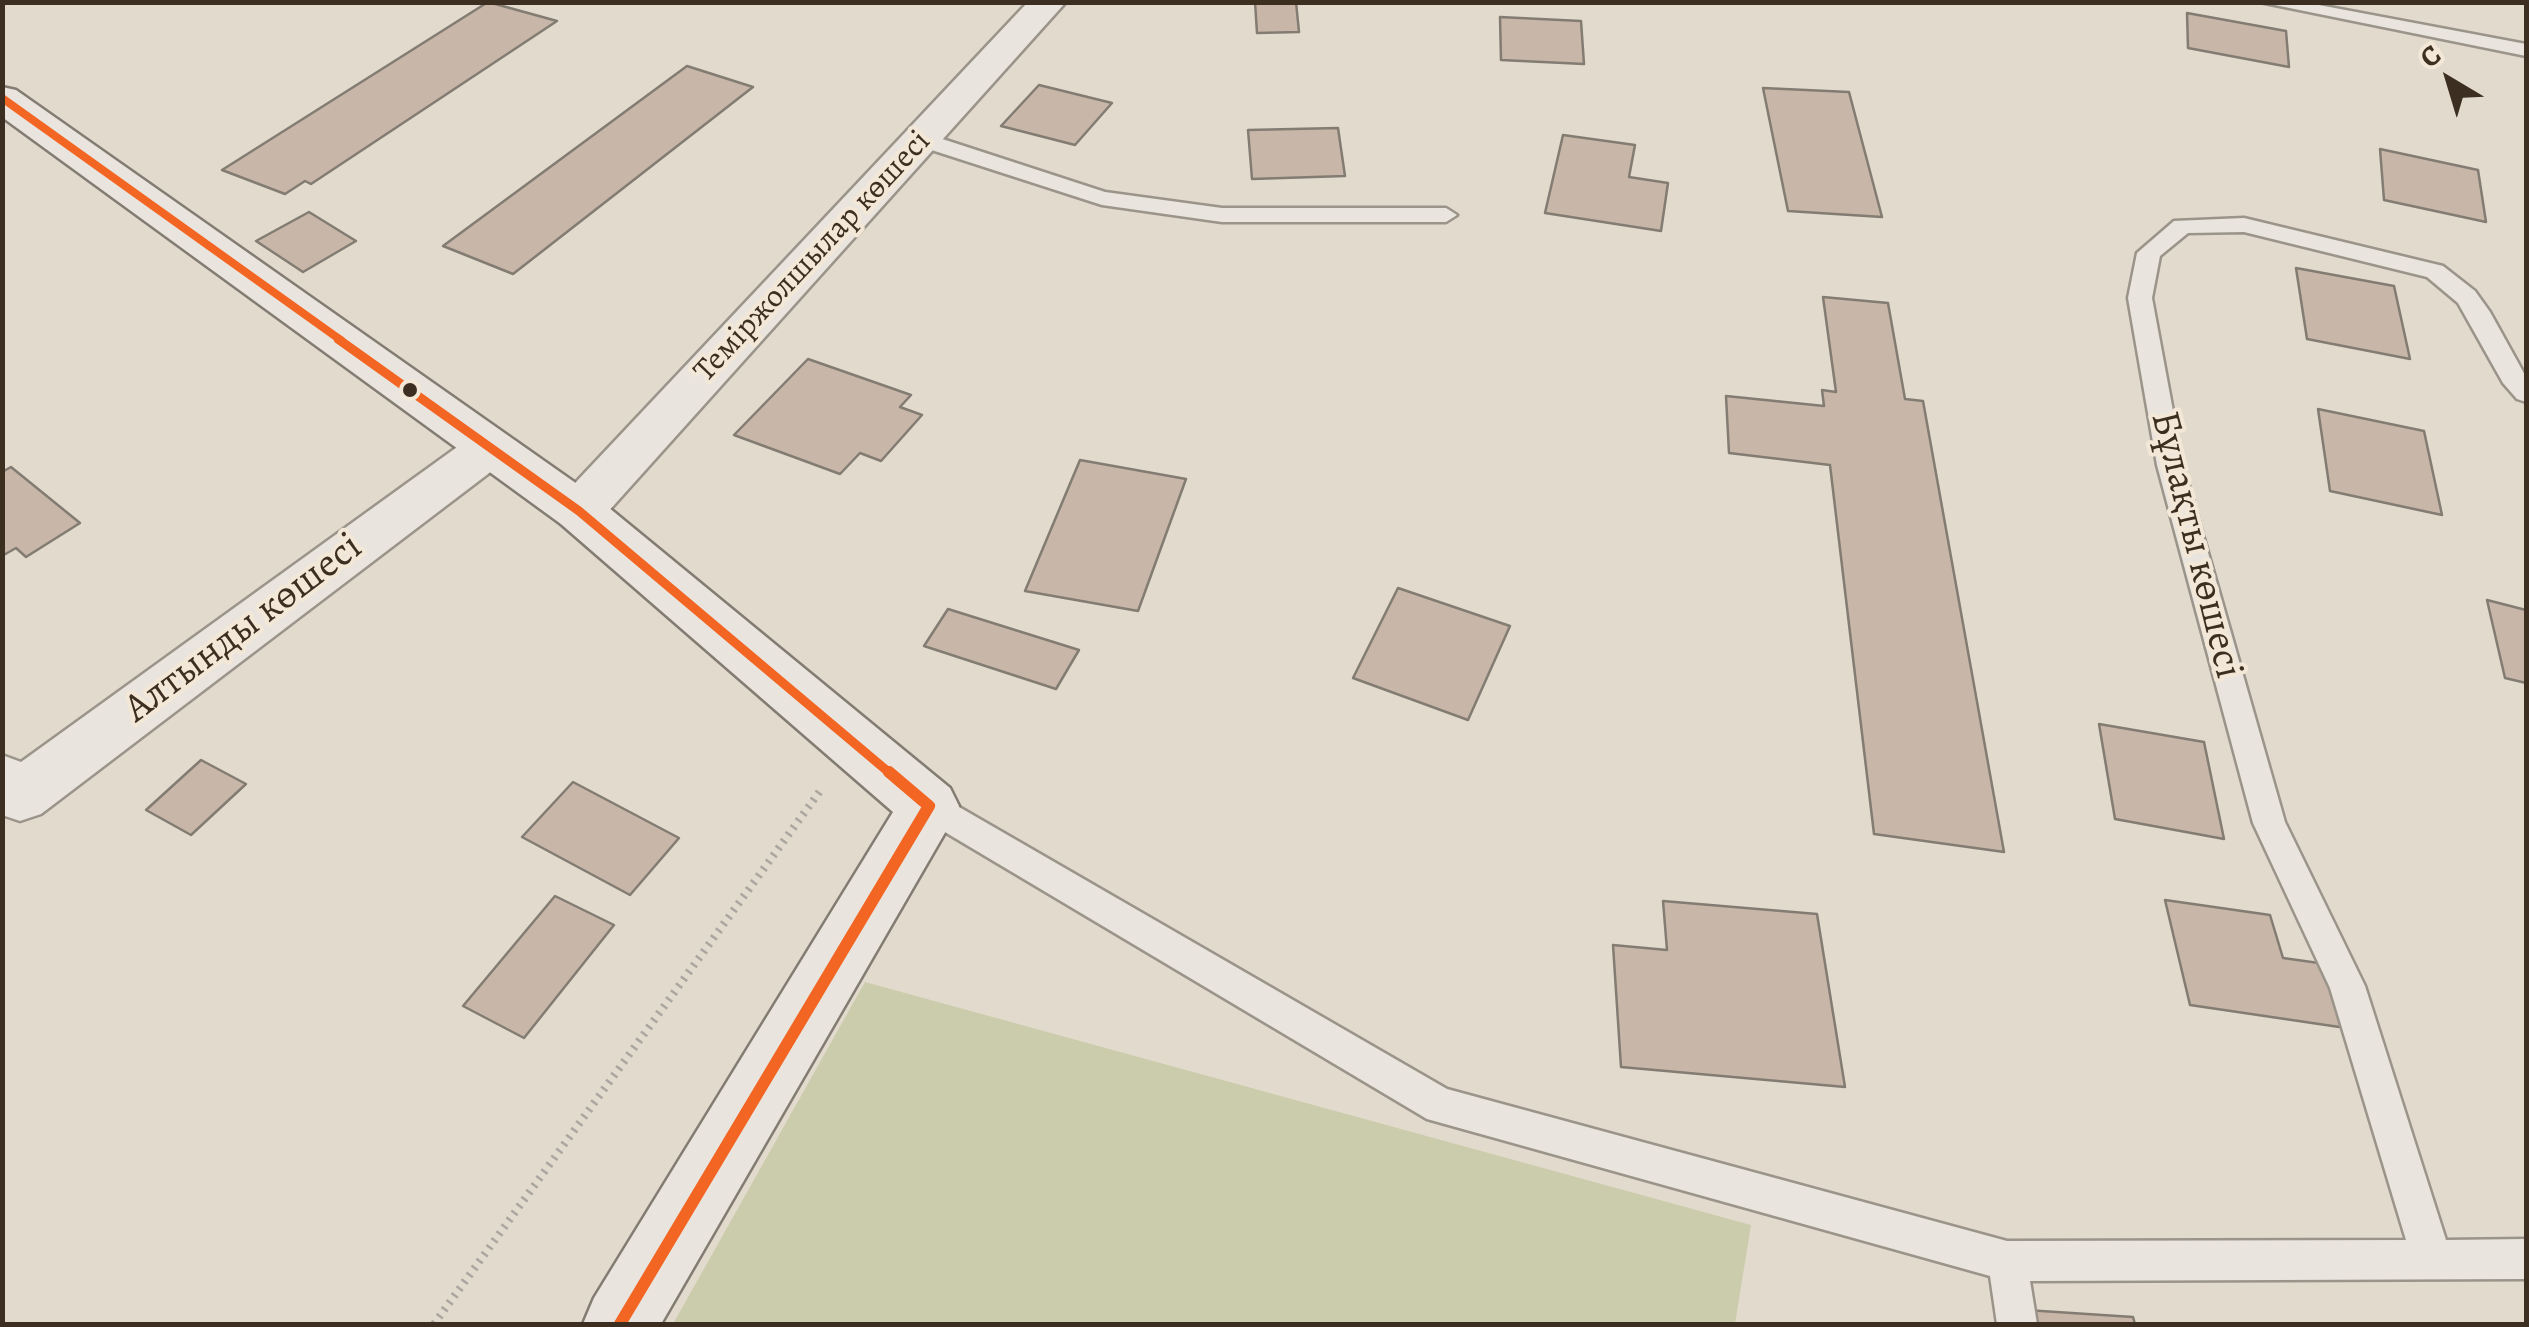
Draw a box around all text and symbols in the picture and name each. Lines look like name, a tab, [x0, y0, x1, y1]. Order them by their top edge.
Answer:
north arrow	[2399, 30, 2499, 130]
text: С	[2412, 36, 2449, 77]
street label: Теміржолшылар көшесі	[687, 123, 939, 391]
unlabelled marker	[400, 380, 420, 400]
street label: Бұлақты көшесі	[2139, 406, 2251, 684]
street label: Алтынды көшесі	[116, 524, 372, 734]

